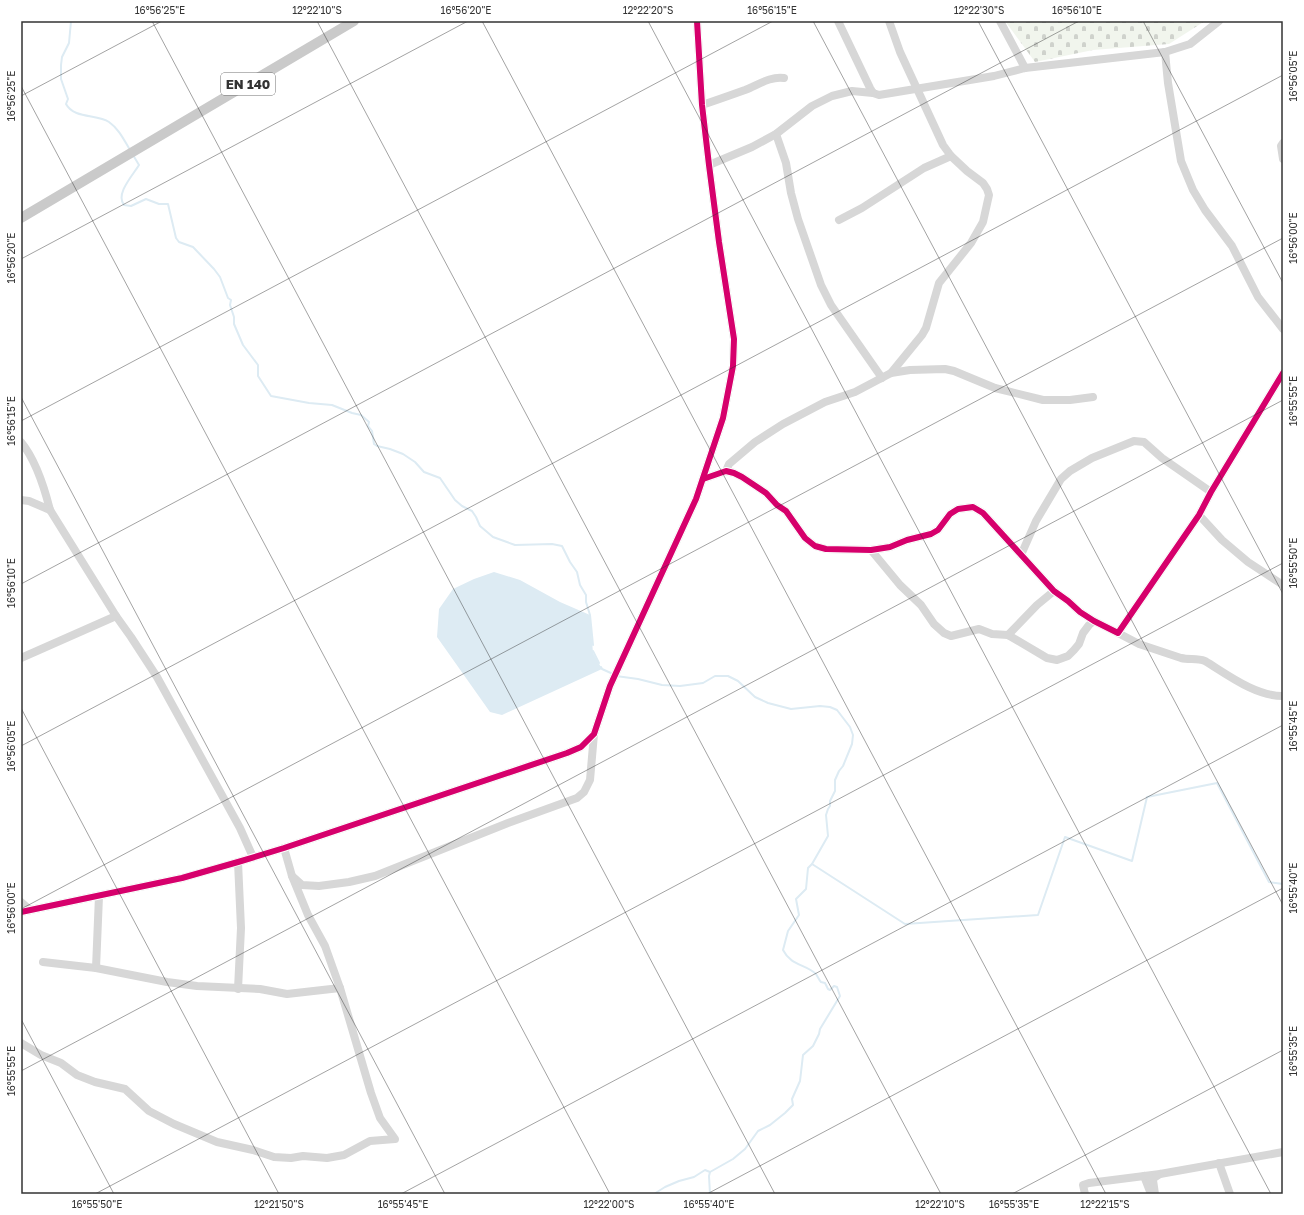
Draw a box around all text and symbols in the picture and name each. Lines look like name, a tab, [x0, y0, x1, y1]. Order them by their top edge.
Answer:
text: 16°56'25"E	[135, 4, 185, 16]
text: 12°22'10"S	[292, 4, 342, 16]
text: 16°56'20"E	[441, 4, 491, 16]
text: 12°22'20"S	[623, 4, 673, 16]
text: 16°56'15"E	[747, 4, 797, 16]
text: 12°22'30"S	[954, 4, 1004, 16]
text: 16°56'10"E	[1052, 4, 1102, 16]
text: 16°56'05"E	[1287, 51, 1299, 101]
text: 16°56'25"E	[5, 71, 17, 121]
road number: EN 140	[221, 73, 275, 95]
text: 16°56'00"E	[1287, 212, 1299, 264]
text: 16°56'20"E	[5, 233, 17, 283]
text: 16°55'55"E	[1287, 376, 1299, 426]
text: 16°56'15"E	[5, 396, 17, 446]
text: 16°55'50"E	[1287, 538, 1299, 588]
text: 16°56'10"E	[5, 558, 17, 608]
text: 16°55'45"E	[1287, 701, 1299, 751]
text: 16°56'05"E	[5, 721, 17, 771]
text: 16°55'40"E	[1287, 863, 1299, 913]
text: 16°56'00"E	[5, 882, 17, 934]
text: 16°55'35"E	[1287, 1026, 1299, 1076]
text: 16°55'55"E	[5, 1046, 17, 1096]
text: 16°55'50"E	[72, 1198, 122, 1210]
text: 12°21'50"S	[254, 1198, 304, 1210]
text: 16°55'45"E	[378, 1198, 428, 1210]
text: 12°22'00"S	[583, 1198, 635, 1210]
text: 16°55'40"E	[684, 1198, 734, 1210]
text: 12°22'10"S	[915, 1198, 965, 1210]
text: 16°55'35"E	[989, 1198, 1039, 1210]
text: 12°22'15"S	[1080, 1198, 1130, 1210]

